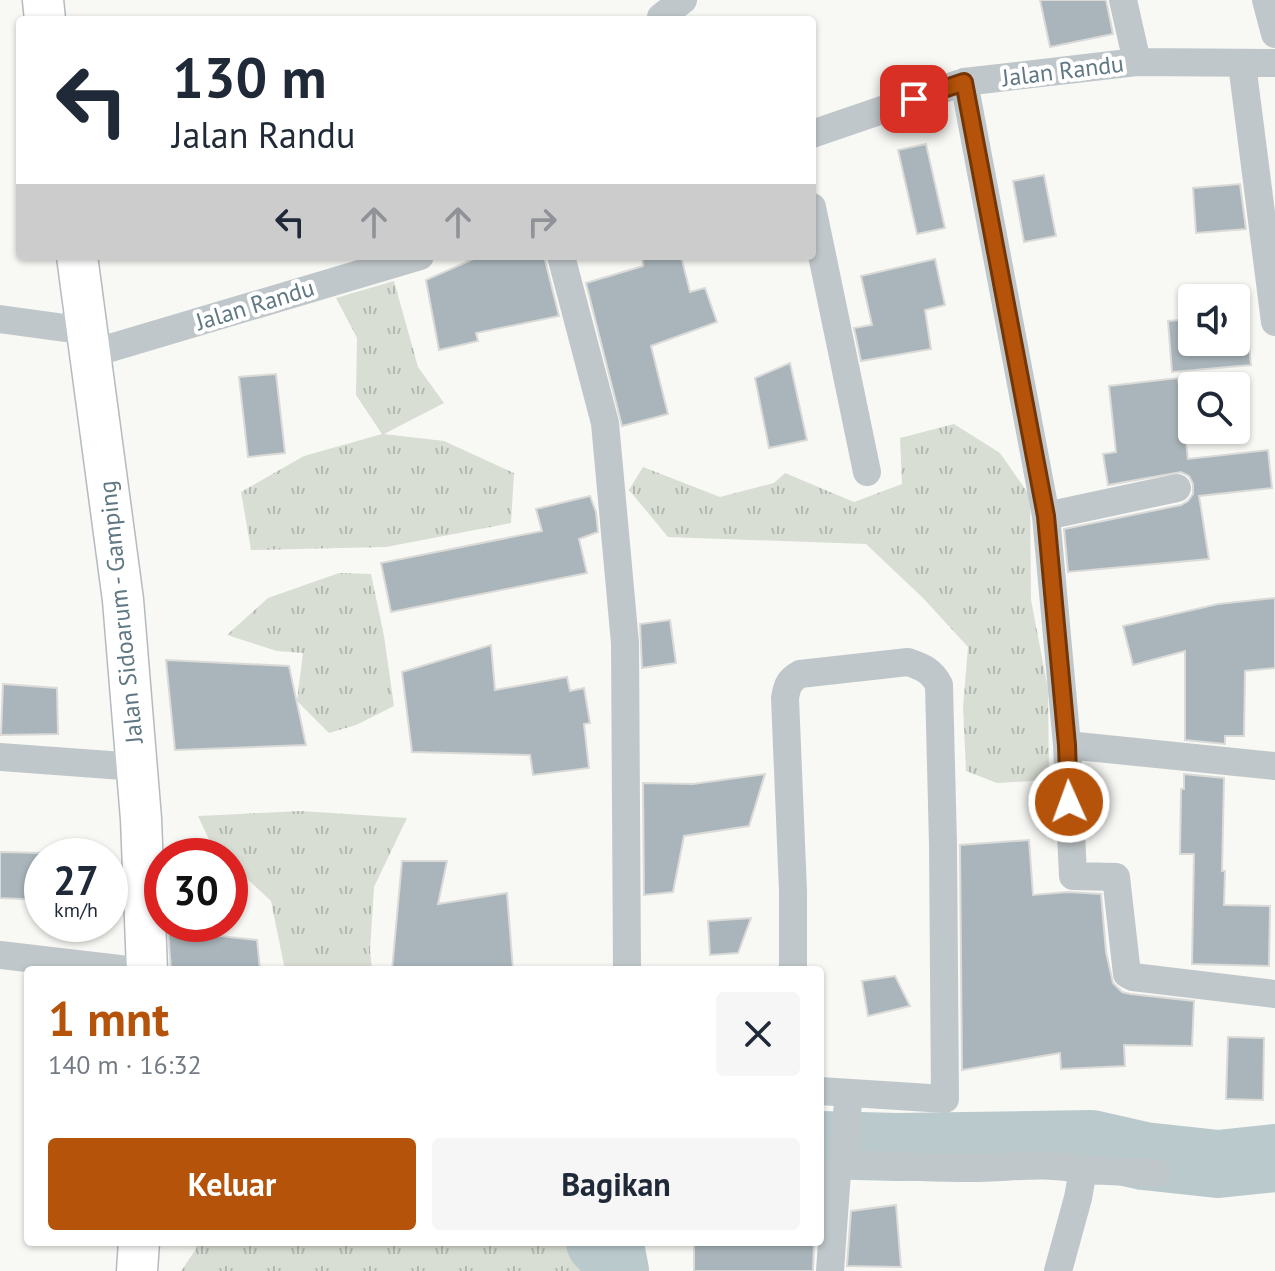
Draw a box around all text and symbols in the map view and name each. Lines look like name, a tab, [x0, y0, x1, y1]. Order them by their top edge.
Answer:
text: 130 m	[172, 41, 327, 113]
icon: left	[40, 48, 144, 152]
street label: Jalan Randu	[999, 48, 1126, 93]
pin	[880, 65, 948, 133]
icon: arrive	[892, 77, 936, 121]
text: Jalan Randu	[172, 111, 355, 158]
icon: left	[268, 200, 312, 244]
icon: ahead	[352, 200, 396, 244]
icon: ahead	[436, 200, 480, 244]
icon: right	[520, 200, 564, 244]
street label: Jalan Randu	[191, 272, 318, 338]
map controls	[1178, 284, 1250, 444]
button: sound	[1178, 284, 1250, 356]
button: search	[1178, 372, 1250, 444]
street label: Jalan Sidoarum - Gamping	[91, 479, 150, 746]
position arrow	[1027, 760, 1111, 844]
speed limit sign: 30	[144, 838, 248, 942]
text: 27	[53, 854, 99, 906]
text: km/h	[54, 897, 98, 923]
text: 1 mnt	[48, 987, 169, 1049]
button: close	[716, 992, 800, 1076]
text: 140 m · 16:32	[48, 1048, 202, 1081]
button: Keluar	[48, 1138, 416, 1230]
button: Bagikan	[432, 1138, 800, 1230]

